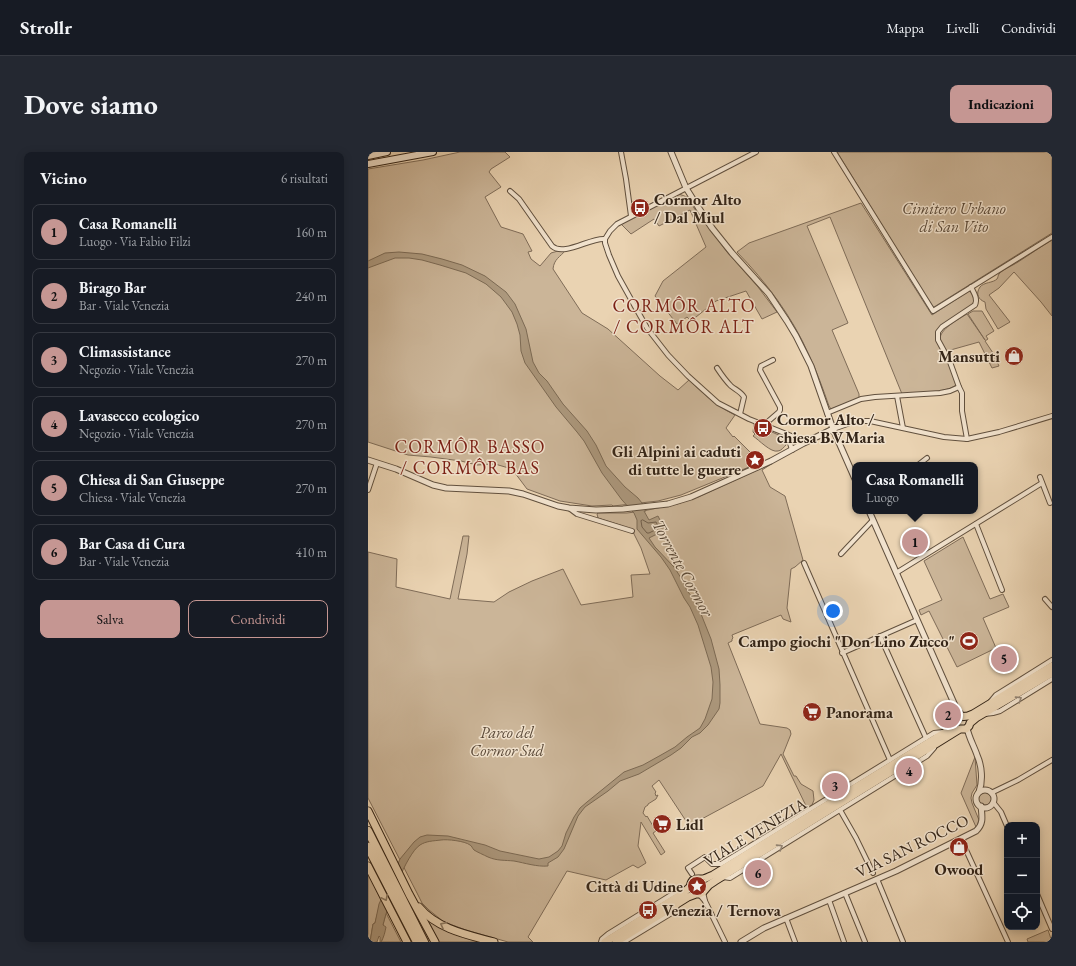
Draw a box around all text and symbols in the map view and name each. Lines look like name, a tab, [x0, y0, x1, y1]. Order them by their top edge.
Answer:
text: Strollr	[20, 15, 72, 40]
text: Mappa	[886, 19, 924, 37]
text: Livelli	[946, 19, 979, 37]
text: Condividi	[1001, 19, 1056, 37]
button: Indicazioni	[950, 85, 1052, 123]
text: Dove siamo	[24, 86, 158, 122]
text: Vicino	[40, 167, 87, 189]
text: 6 risultati	[281, 170, 328, 187]
place label: Cormor Alto / Dal Miul	[654, 189, 741, 228]
bus stop icon: Cormor Alto / Dal Miul	[629, 197, 651, 219]
park label: Cimitero Urbano di San Vito	[902, 198, 1006, 237]
text: Casa Romanelli	[79, 214, 177, 233]
text: 1	[51, 224, 57, 241]
text: 160 m	[296, 224, 327, 241]
text: Luogo · Via Fabio Filzi	[79, 233, 191, 250]
text: Birago Bar	[79, 278, 146, 297]
text: 2	[51, 288, 57, 305]
text: 240 m	[296, 288, 327, 305]
district label: CORMÔR ALTO / CORMÔR ALT	[613, 294, 755, 338]
text: Bar · Viale Venezia	[79, 297, 169, 314]
text: Climassistance	[79, 342, 171, 361]
shop icon: Mansutti	[1003, 345, 1025, 367]
place label: Mansutti	[938, 346, 1000, 367]
text: 3	[51, 352, 57, 369]
text: 270 m	[296, 352, 327, 369]
text: Negozio · Viale Venezia	[79, 361, 194, 378]
text: Lavasecco ecologico	[79, 406, 199, 425]
place label: Cormor Alto / chiesa B.V.Maria	[777, 409, 886, 448]
text: 4	[51, 416, 57, 433]
text: 270 m	[296, 416, 327, 433]
bus stop icon: Cormor Alto / chiesa B.V.Maria	[752, 417, 774, 439]
text: Negozio · Viale Venezia	[79, 425, 194, 442]
district label: CORMÔR BASSO / CORMÔR BAS	[394, 435, 546, 479]
place label: Gli Alpini ai caduti di tutte le guerre	[612, 441, 741, 480]
place icon: Gli Alpini ai caduti di tutte le guerre	[744, 449, 766, 471]
popup	[852, 462, 978, 514]
text: Chiesa di San Giuseppe	[79, 470, 224, 489]
text: Casa Romanelli	[866, 470, 964, 489]
text: 5	[51, 480, 57, 497]
text: 270 m	[296, 480, 327, 497]
text: Chiesa · Viale Venezia	[79, 489, 186, 506]
text: Luogo	[866, 489, 899, 506]
water label: Torrente Cormor	[647, 516, 719, 622]
pin: 1	[902, 527, 928, 557]
text: Bar Casa di Cura	[79, 534, 185, 553]
text: 6	[51, 544, 57, 561]
text: 410 m	[296, 544, 327, 561]
text: Bar · Viale Venezia	[79, 553, 169, 570]
button: Salva	[40, 600, 180, 638]
button: Condividi	[188, 600, 328, 638]
your location	[823, 601, 843, 621]
sports icon: Campo giochi "Don Lino Zucco"	[958, 630, 980, 652]
place label: Campo giochi "Don Lino Zucco"	[738, 631, 955, 652]
pin: 5	[991, 644, 1017, 674]
one-way arrow	[1015, 696, 1022, 704]
pin: 2	[935, 700, 961, 730]
supermarket icon: Panorama	[801, 701, 823, 723]
place label: Panorama	[826, 702, 894, 723]
park label: Parco del Cormor Sud	[470, 722, 545, 761]
pin: 4	[896, 756, 922, 786]
pin: 3	[822, 771, 848, 801]
street label: VIALE VENEZIA	[700, 793, 811, 871]
street label: VIA SAN ROCCO	[852, 810, 972, 882]
supermarket icon: Lidl	[651, 813, 673, 835]
place label: Lidl	[676, 814, 704, 835]
map controls	[1004, 822, 1040, 930]
button: +	[1004, 822, 1040, 858]
shop icon: Owood	[948, 836, 970, 858]
one-way arrow	[776, 844, 783, 851]
pin: 6	[745, 858, 771, 888]
button: −	[1004, 858, 1040, 894]
place label: Owood	[935, 859, 984, 880]
place icon: Città di Udine	[686, 875, 708, 897]
place label: Città di Udine	[586, 876, 683, 897]
one-way arrow	[380, 894, 387, 902]
button: locate	[1004, 894, 1040, 930]
bus stop icon: Venezia / Ternova	[637, 899, 659, 921]
place label: Venezia / Ternova	[662, 900, 782, 921]
one-way arrow	[440, 923, 448, 930]

